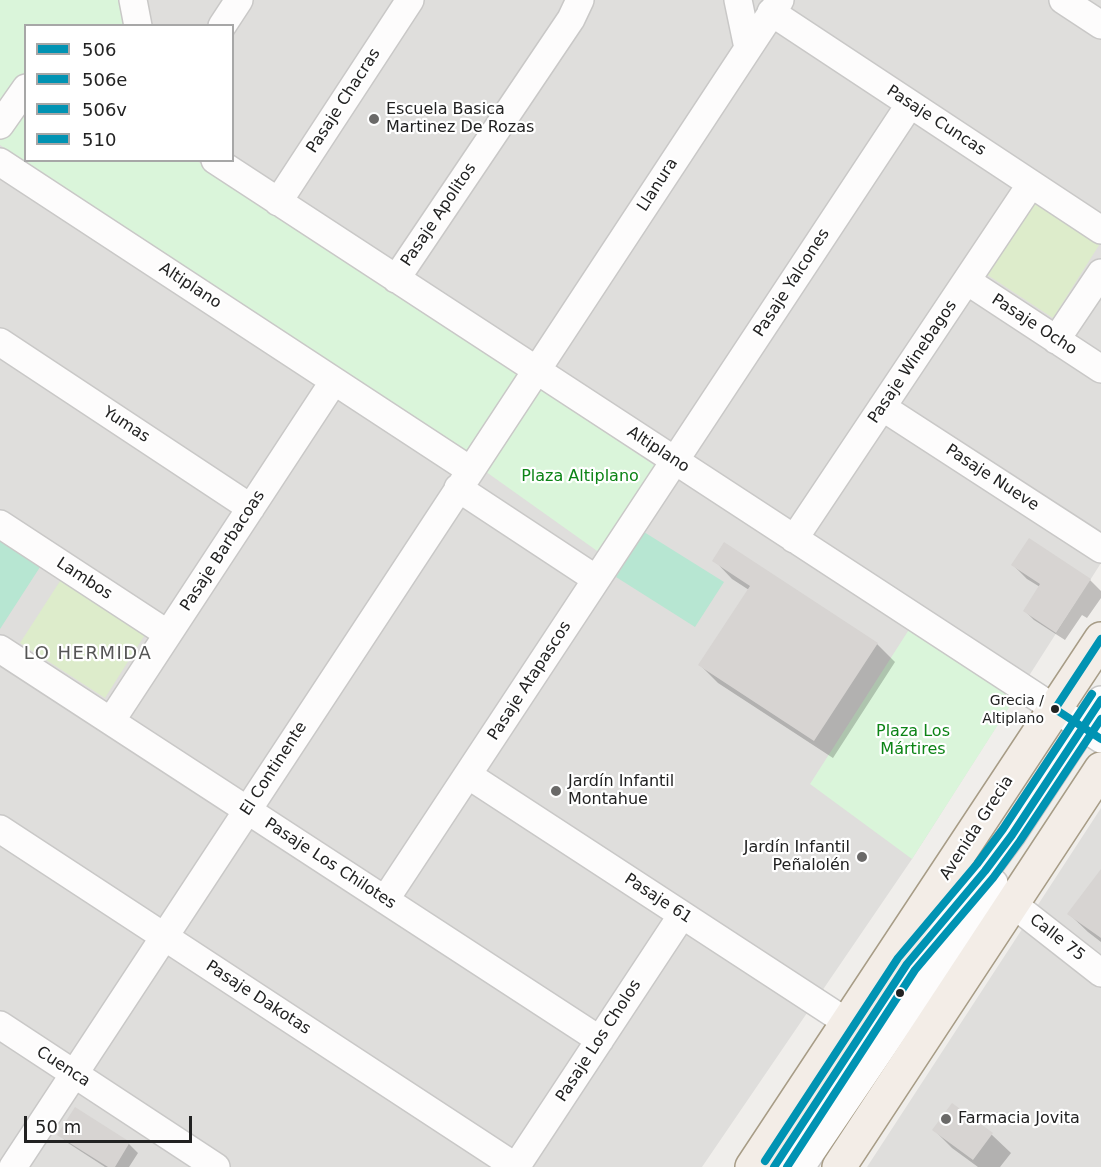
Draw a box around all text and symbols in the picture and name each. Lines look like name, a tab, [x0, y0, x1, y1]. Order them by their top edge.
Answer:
legend	[24, 24, 234, 162]
text: 506	[82, 39, 116, 60]
street label: Pasaje Chacras	[303, 45, 385, 157]
text: 506e	[82, 69, 127, 90]
street label: Pasaje Cuncas	[883, 82, 989, 160]
text: 506v	[82, 99, 127, 120]
place label: Escuela Basica Martinez De Rozas	[386, 100, 534, 138]
marker: Escuela Basica Martinez De Rozas	[367, 112, 381, 126]
text: 510	[82, 129, 116, 150]
street label: Llanura	[634, 155, 682, 215]
street label: Pasaje Apolitos	[397, 160, 481, 270]
street label: Pasaje Yalcones	[750, 225, 834, 341]
street label: Altiplano	[155, 259, 225, 313]
street label: Pasaje Ocho	[988, 290, 1080, 360]
street label: Pasaje Winebagos	[865, 297, 961, 427]
street label: Yumas	[99, 403, 153, 447]
street label: Altiplano	[623, 423, 693, 477]
street label: Pasaje Nueve	[942, 441, 1042, 515]
park label: Plaza Altiplano	[521, 467, 639, 487]
street label: Pasaje Barbacoas	[177, 487, 269, 615]
street label: Lambos	[53, 554, 115, 604]
street label: Pasaje Atapascos	[484, 618, 576, 744]
district label: LO HERMIDA	[24, 643, 152, 665]
place label: Grecia / Altiplano	[982, 693, 1044, 726]
marker: Grecia / Altiplano	[1049, 703, 1061, 715]
street label: El Continente	[237, 719, 311, 819]
park label: Plaza Los Mártires	[876, 722, 950, 760]
place label: Jardín Infantil Montahue	[568, 772, 674, 810]
street label: Avenida Grecia	[936, 772, 1018, 884]
marker: Jardín Infantil Montahue	[549, 784, 563, 798]
street label: Pasaje Los Chilotes	[261, 814, 399, 914]
place label: Jardín Infantil Peñalolén	[744, 838, 850, 876]
marker: Jardín Infantil Peñalolén	[855, 850, 869, 864]
street label: Pasaje 61	[621, 870, 695, 928]
street label: Calle 75	[1025, 910, 1089, 966]
street label: Pasaje Dakotas	[202, 957, 314, 1039]
street label: Pasaje Los Cholos	[552, 976, 646, 1106]
unlabelled marker	[894, 987, 906, 999]
street label: Cuenca	[33, 1043, 93, 1091]
scale bar	[27, 1104, 195, 1142]
place label: Farmacia Jovita	[958, 1109, 1080, 1129]
marker: Farmacia Jovita	[939, 1112, 953, 1126]
text: 50 m	[35, 1116, 81, 1137]

